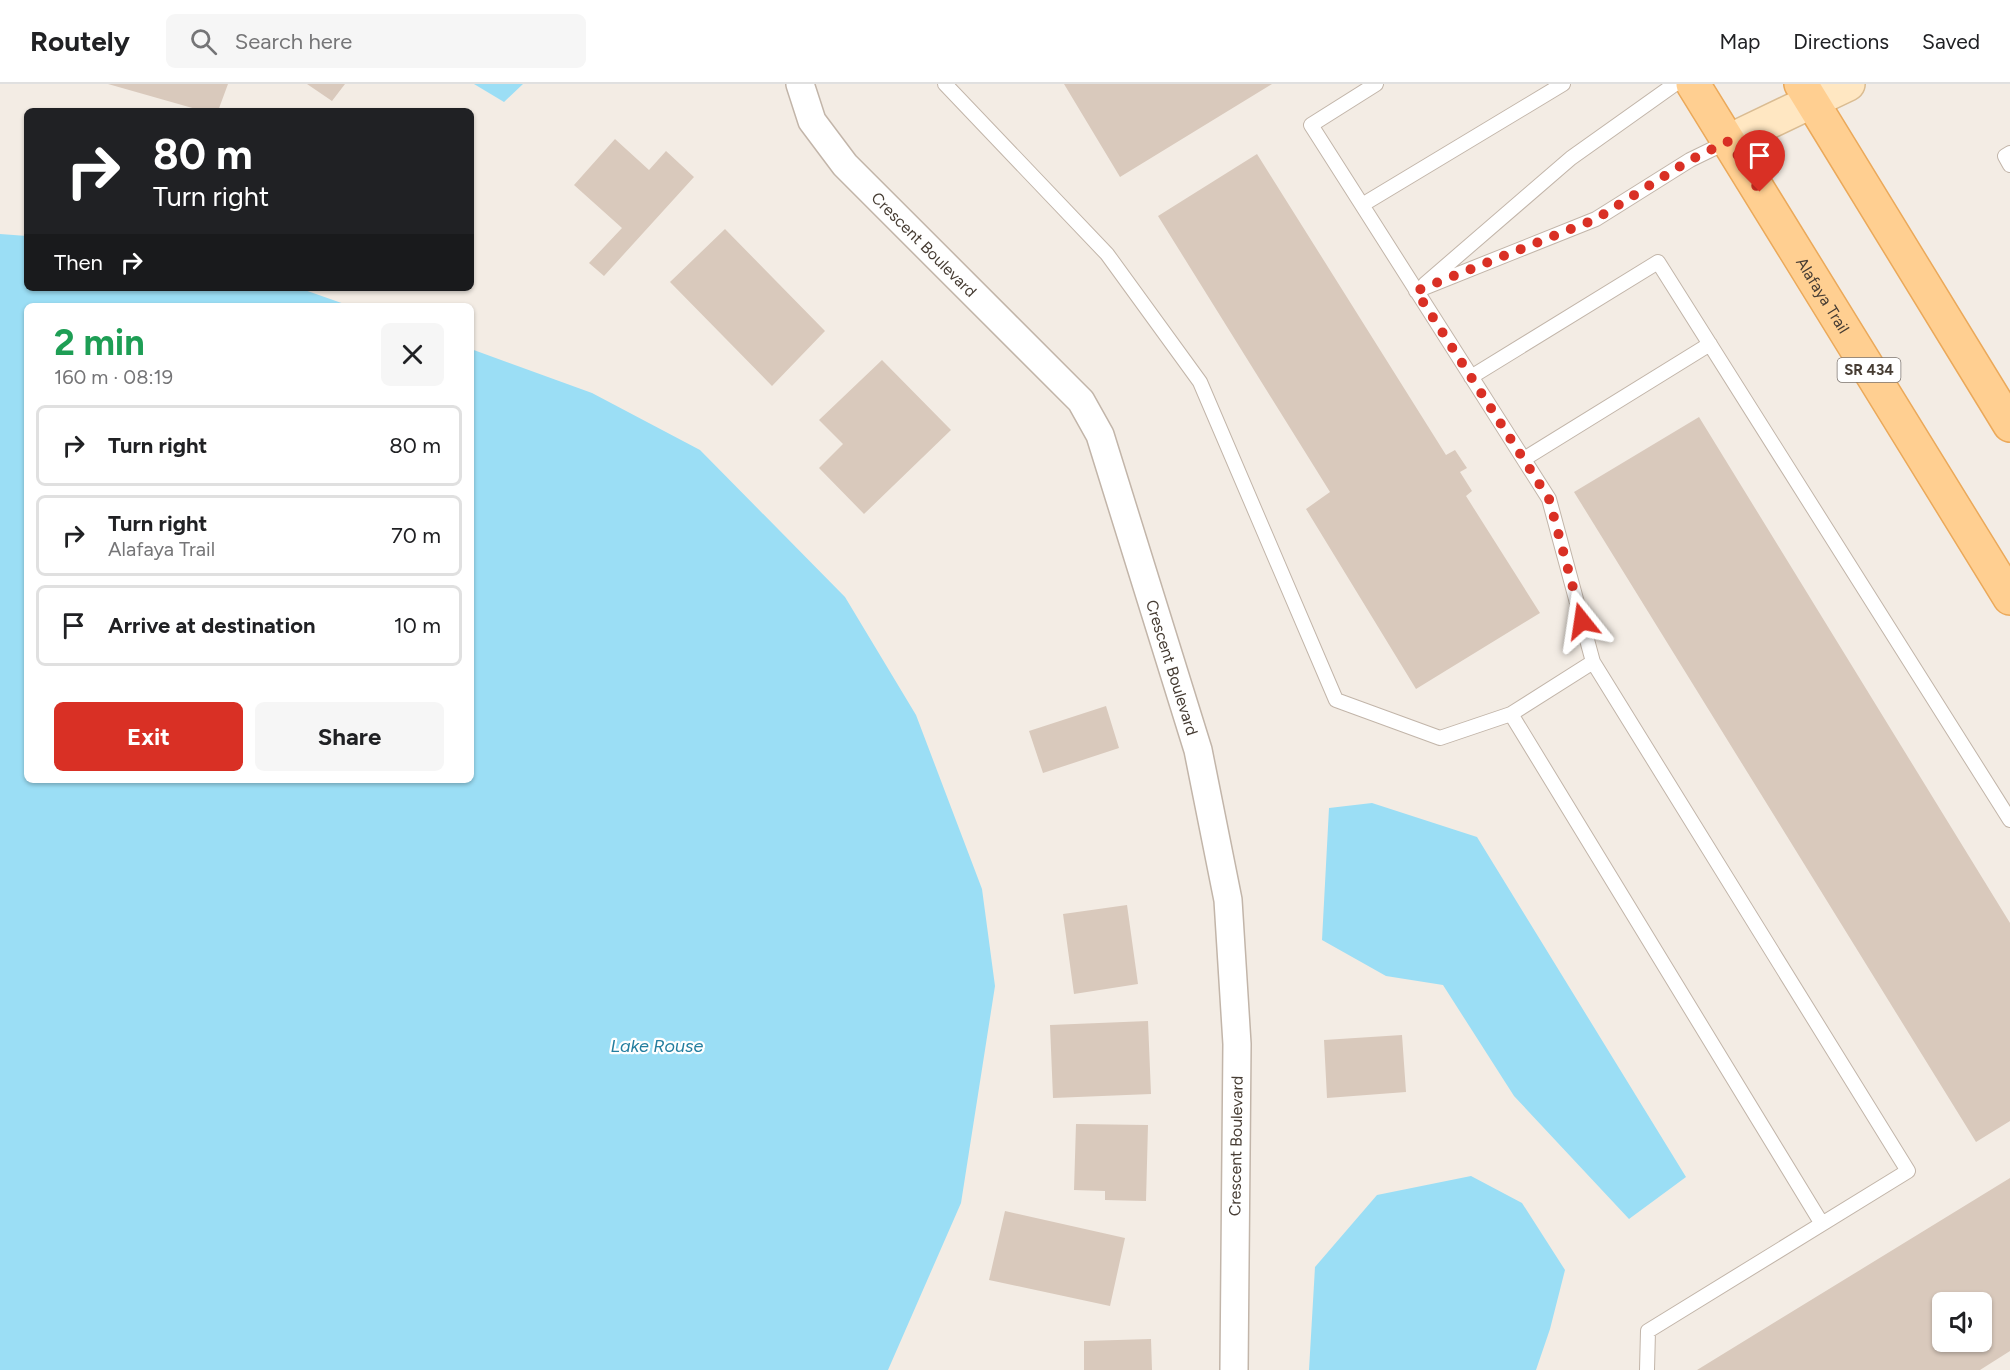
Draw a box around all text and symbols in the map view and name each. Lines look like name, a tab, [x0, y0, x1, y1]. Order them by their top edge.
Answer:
search box	[166, 14, 586, 68]
text: Routely	[30, 24, 130, 58]
icon: search	[187, 25, 220, 58]
text: Search here	[235, 28, 352, 55]
text: Map	[1719, 29, 1760, 54]
text: Directions	[1793, 29, 1889, 54]
text: Saved	[1922, 29, 1980, 54]
text: 80 m	[153, 129, 253, 180]
pin	[1734, 130, 1785, 192]
icon: right	[54, 132, 132, 210]
icon: arrive	[1743, 139, 1776, 172]
text: Turn right	[153, 180, 269, 213]
street label: Crescent Boulevard	[868, 188, 981, 301]
icon: right	[115, 246, 148, 279]
text: Then	[54, 249, 103, 276]
street label: Alafaya Trail	[1793, 254, 1854, 337]
text: 2 min	[54, 321, 145, 364]
button: close	[381, 323, 444, 386]
road number: SR 434	[1838, 358, 1900, 382]
text: 160 m · 08:19	[54, 365, 173, 389]
icon: right	[57, 429, 90, 462]
text: Turn right	[108, 432, 207, 459]
text: 80 m	[389, 432, 441, 459]
text: Turn right	[108, 510, 207, 537]
icon: right	[57, 519, 90, 552]
text: 70 m	[391, 522, 441, 549]
text: Alafaya Trail	[108, 537, 215, 561]
position arrow	[1550, 589, 1614, 653]
street label: Crescent Boulevard	[1142, 597, 1202, 737]
icon: arrive	[57, 609, 90, 642]
text: Arrive at destination	[108, 612, 316, 639]
text: 10 m	[394, 612, 441, 639]
button: Exit	[54, 702, 243, 771]
button: Share	[255, 702, 444, 771]
water label: Lake Rouse	[611, 1035, 704, 1057]
street label: Crescent Boulevard	[1225, 1076, 1247, 1216]
map controls	[1932, 1292, 1992, 1352]
button: sound	[1932, 1292, 1992, 1352]

